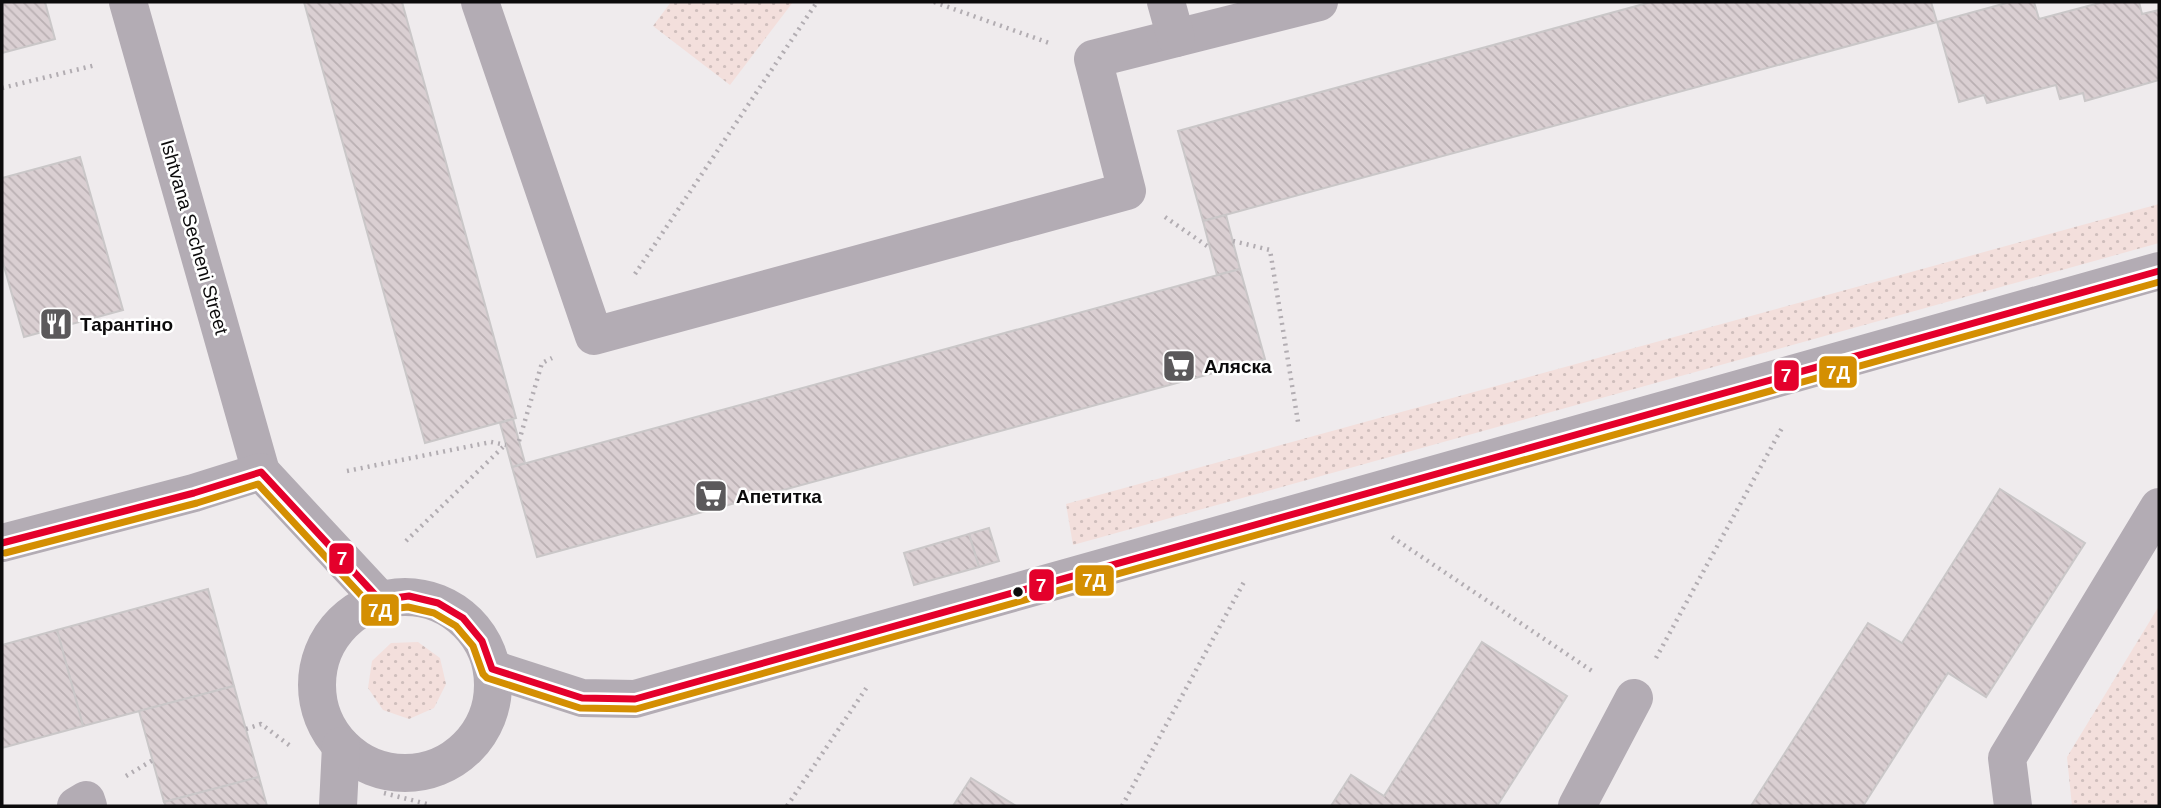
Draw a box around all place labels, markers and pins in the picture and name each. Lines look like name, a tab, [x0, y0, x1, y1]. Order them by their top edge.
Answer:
restaurant icon: Тарантіно	[37, 305, 75, 343]
place label: Тарантіно	[80, 314, 173, 335]
supermarket icon: Аляска	[1160, 347, 1198, 385]
place label: Аляска	[1204, 356, 1272, 377]
supermarket icon: Апетитка	[692, 477, 730, 515]
place label: Апетитка	[736, 486, 822, 507]
unlabelled marker	[1011, 585, 1025, 599]

